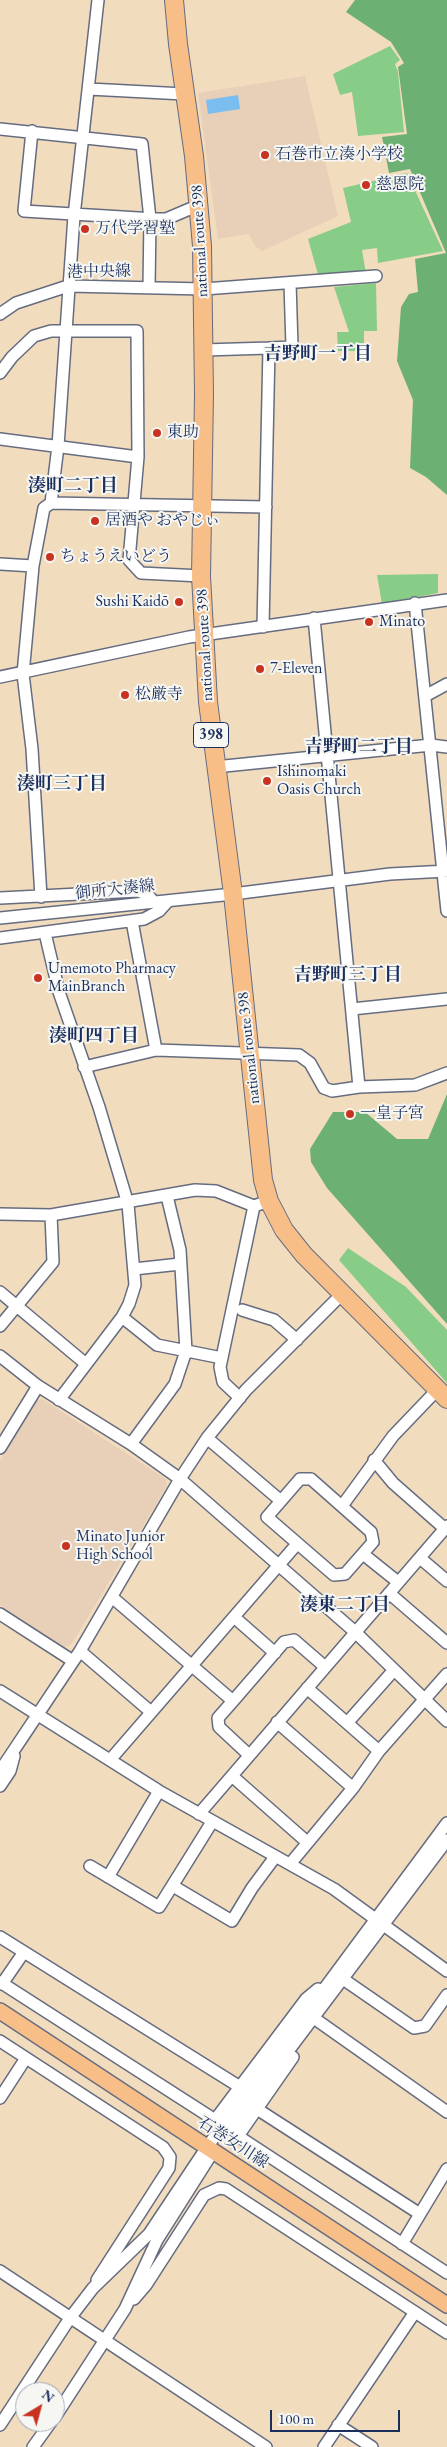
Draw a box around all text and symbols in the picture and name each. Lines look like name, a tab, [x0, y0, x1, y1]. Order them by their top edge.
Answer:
place label: 石巻市立湊小学校	[275, 145, 403, 165]
marker: 石巻市立湊小学校	[259, 149, 271, 161]
place label: 慈恩院	[376, 175, 424, 195]
marker: 慈恩院	[360, 179, 372, 191]
street label: national route 398	[187, 184, 213, 298]
place label: 万代学習塾	[95, 219, 175, 239]
marker: 万代学習塾	[79, 223, 91, 235]
street label: 港中央線	[67, 262, 131, 282]
district label: 吉野町一丁目	[264, 343, 372, 365]
place label: 東助	[167, 423, 199, 443]
marker: 東助	[151, 427, 163, 439]
district label: 湊町二丁目	[28, 475, 118, 497]
place label: 居酒や おやじぃ	[105, 511, 220, 531]
marker: 居酒や おやじぃ	[89, 515, 101, 527]
place label: ちょうえいどう	[60, 547, 172, 567]
marker: ちょうえいどう	[44, 551, 56, 563]
street label: national route 398	[192, 588, 218, 702]
place label: Sushi Kaidō	[95, 592, 169, 612]
marker: Sushi Kaidō	[173, 596, 185, 608]
place label: Minato	[379, 612, 425, 632]
marker: Minato	[363, 616, 375, 628]
place label: 7-Eleven	[270, 659, 322, 679]
marker: 7-Eleven	[254, 663, 266, 675]
place label: 松厳寺	[135, 685, 183, 705]
marker: 松厳寺	[119, 689, 131, 701]
road number: 398	[194, 722, 228, 748]
district label: 吉野町二丁目	[305, 736, 413, 758]
place label: Ishinomaki Oasis Church	[277, 762, 361, 800]
district label: 湊町三丁目	[17, 773, 107, 795]
marker: Ishinomaki Oasis Church	[261, 775, 273, 787]
street label: 御所入湊線	[74, 876, 156, 904]
place label: Umemoto Pharmacy MainBranch	[48, 959, 176, 997]
district label: 吉野町三丁目	[294, 964, 402, 986]
marker: Umemoto Pharmacy MainBranch	[32, 972, 44, 984]
street label: national route 398	[234, 991, 264, 1105]
district label: 湊町四丁目	[49, 1025, 139, 1047]
place label: 一皇子宮	[360, 1104, 424, 1124]
marker: 一皇子宮	[344, 1108, 356, 1120]
place label: Minato Junior High School	[76, 1527, 165, 1565]
marker: Minato Junior High School	[60, 1540, 72, 1552]
district label: 湊東二丁目	[300, 1594, 390, 1616]
street label: 石巻女川線	[194, 2113, 272, 2173]
north arrow	[15, 2382, 65, 2432]
text: N	[38, 2385, 58, 2406]
scale bar	[272, 2400, 402, 2432]
text: 100 m	[278, 2409, 314, 2428]

